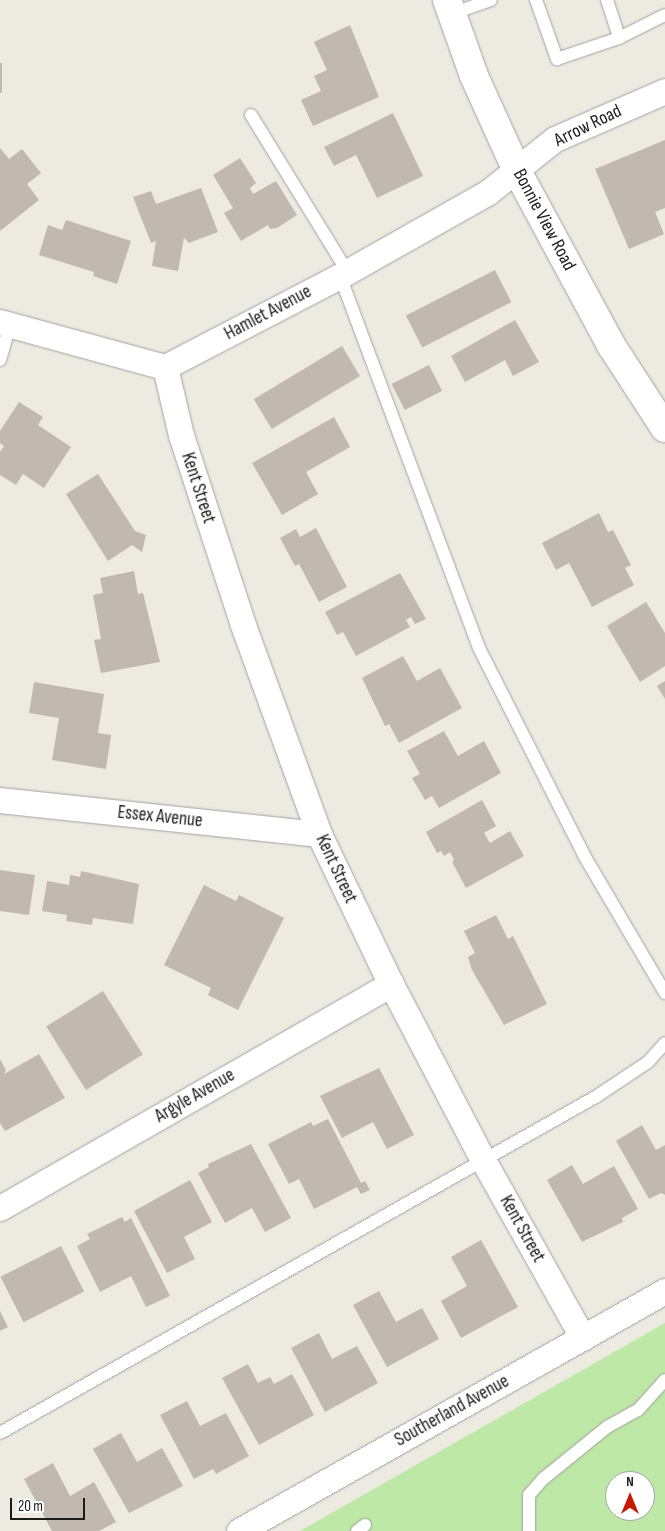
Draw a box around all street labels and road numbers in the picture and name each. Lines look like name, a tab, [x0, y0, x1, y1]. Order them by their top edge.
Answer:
street label: Arrow Road	[551, 100, 625, 152]
street label: Bonnie View Road	[508, 165, 580, 275]
street label: Hamlet Avenue	[220, 281, 316, 345]
street label: Kent Street	[176, 450, 220, 526]
street label: Essex Avenue	[116, 801, 204, 833]
street label: Kent Street	[310, 831, 362, 907]
street label: Argyle Avenue	[151, 1064, 239, 1128]
street label: Kent Street	[494, 1192, 550, 1266]
street label: Southerland Avenue	[391, 1370, 513, 1452]

